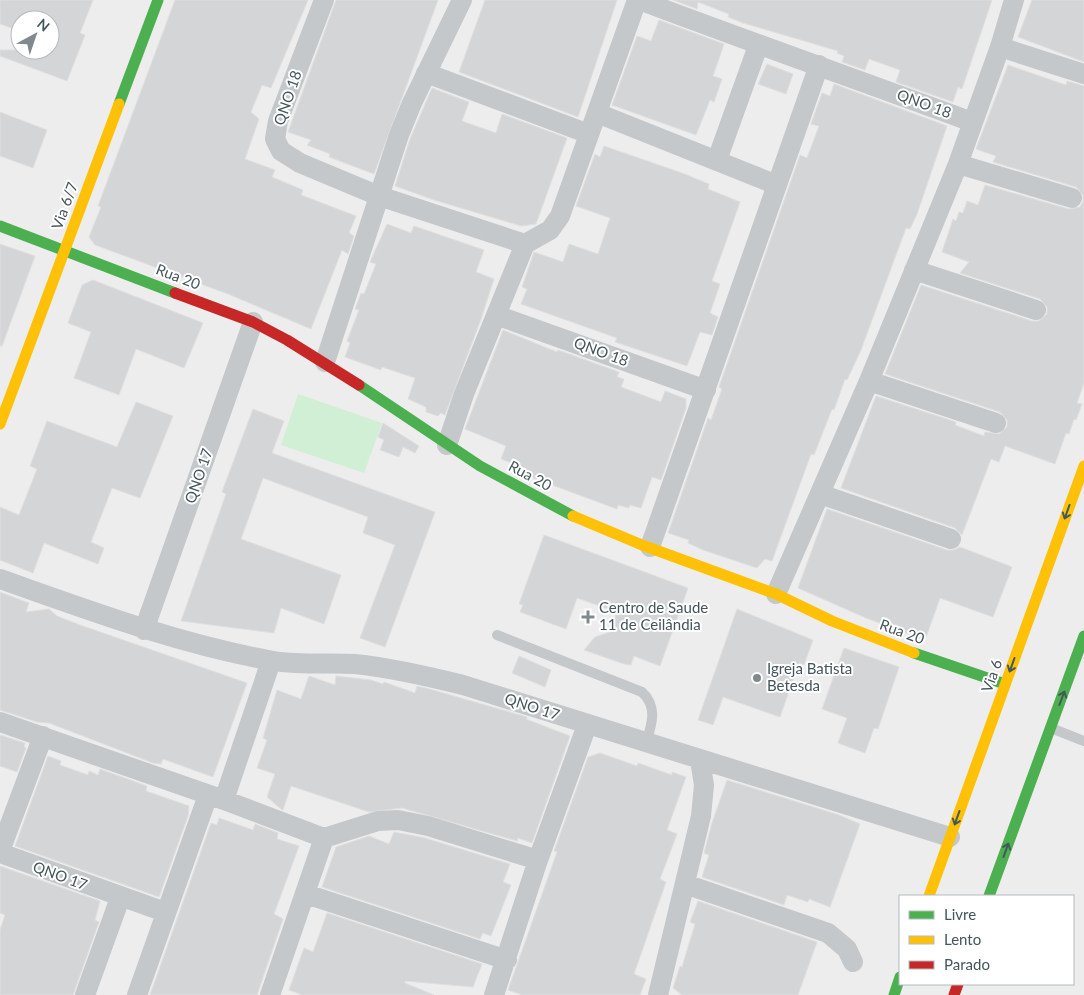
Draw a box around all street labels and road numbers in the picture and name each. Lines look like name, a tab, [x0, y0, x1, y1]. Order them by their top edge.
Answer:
street label: QNO 18	[269, 68, 305, 127]
street label: QNO 18	[895, 85, 954, 121]
street label: Via 6/7	[47, 179, 81, 232]
street label: Rua 20	[154, 259, 203, 293]
street label: QNO 18	[572, 333, 631, 369]
street label: QNO 17	[180, 446, 216, 505]
street label: Rua 20	[506, 456, 555, 494]
street label: Rua 20	[878, 615, 927, 648]
street label: Via 6	[977, 656, 1005, 695]
street label: QNO 17	[503, 689, 562, 723]
street label: QNO 17	[31, 857, 90, 893]

